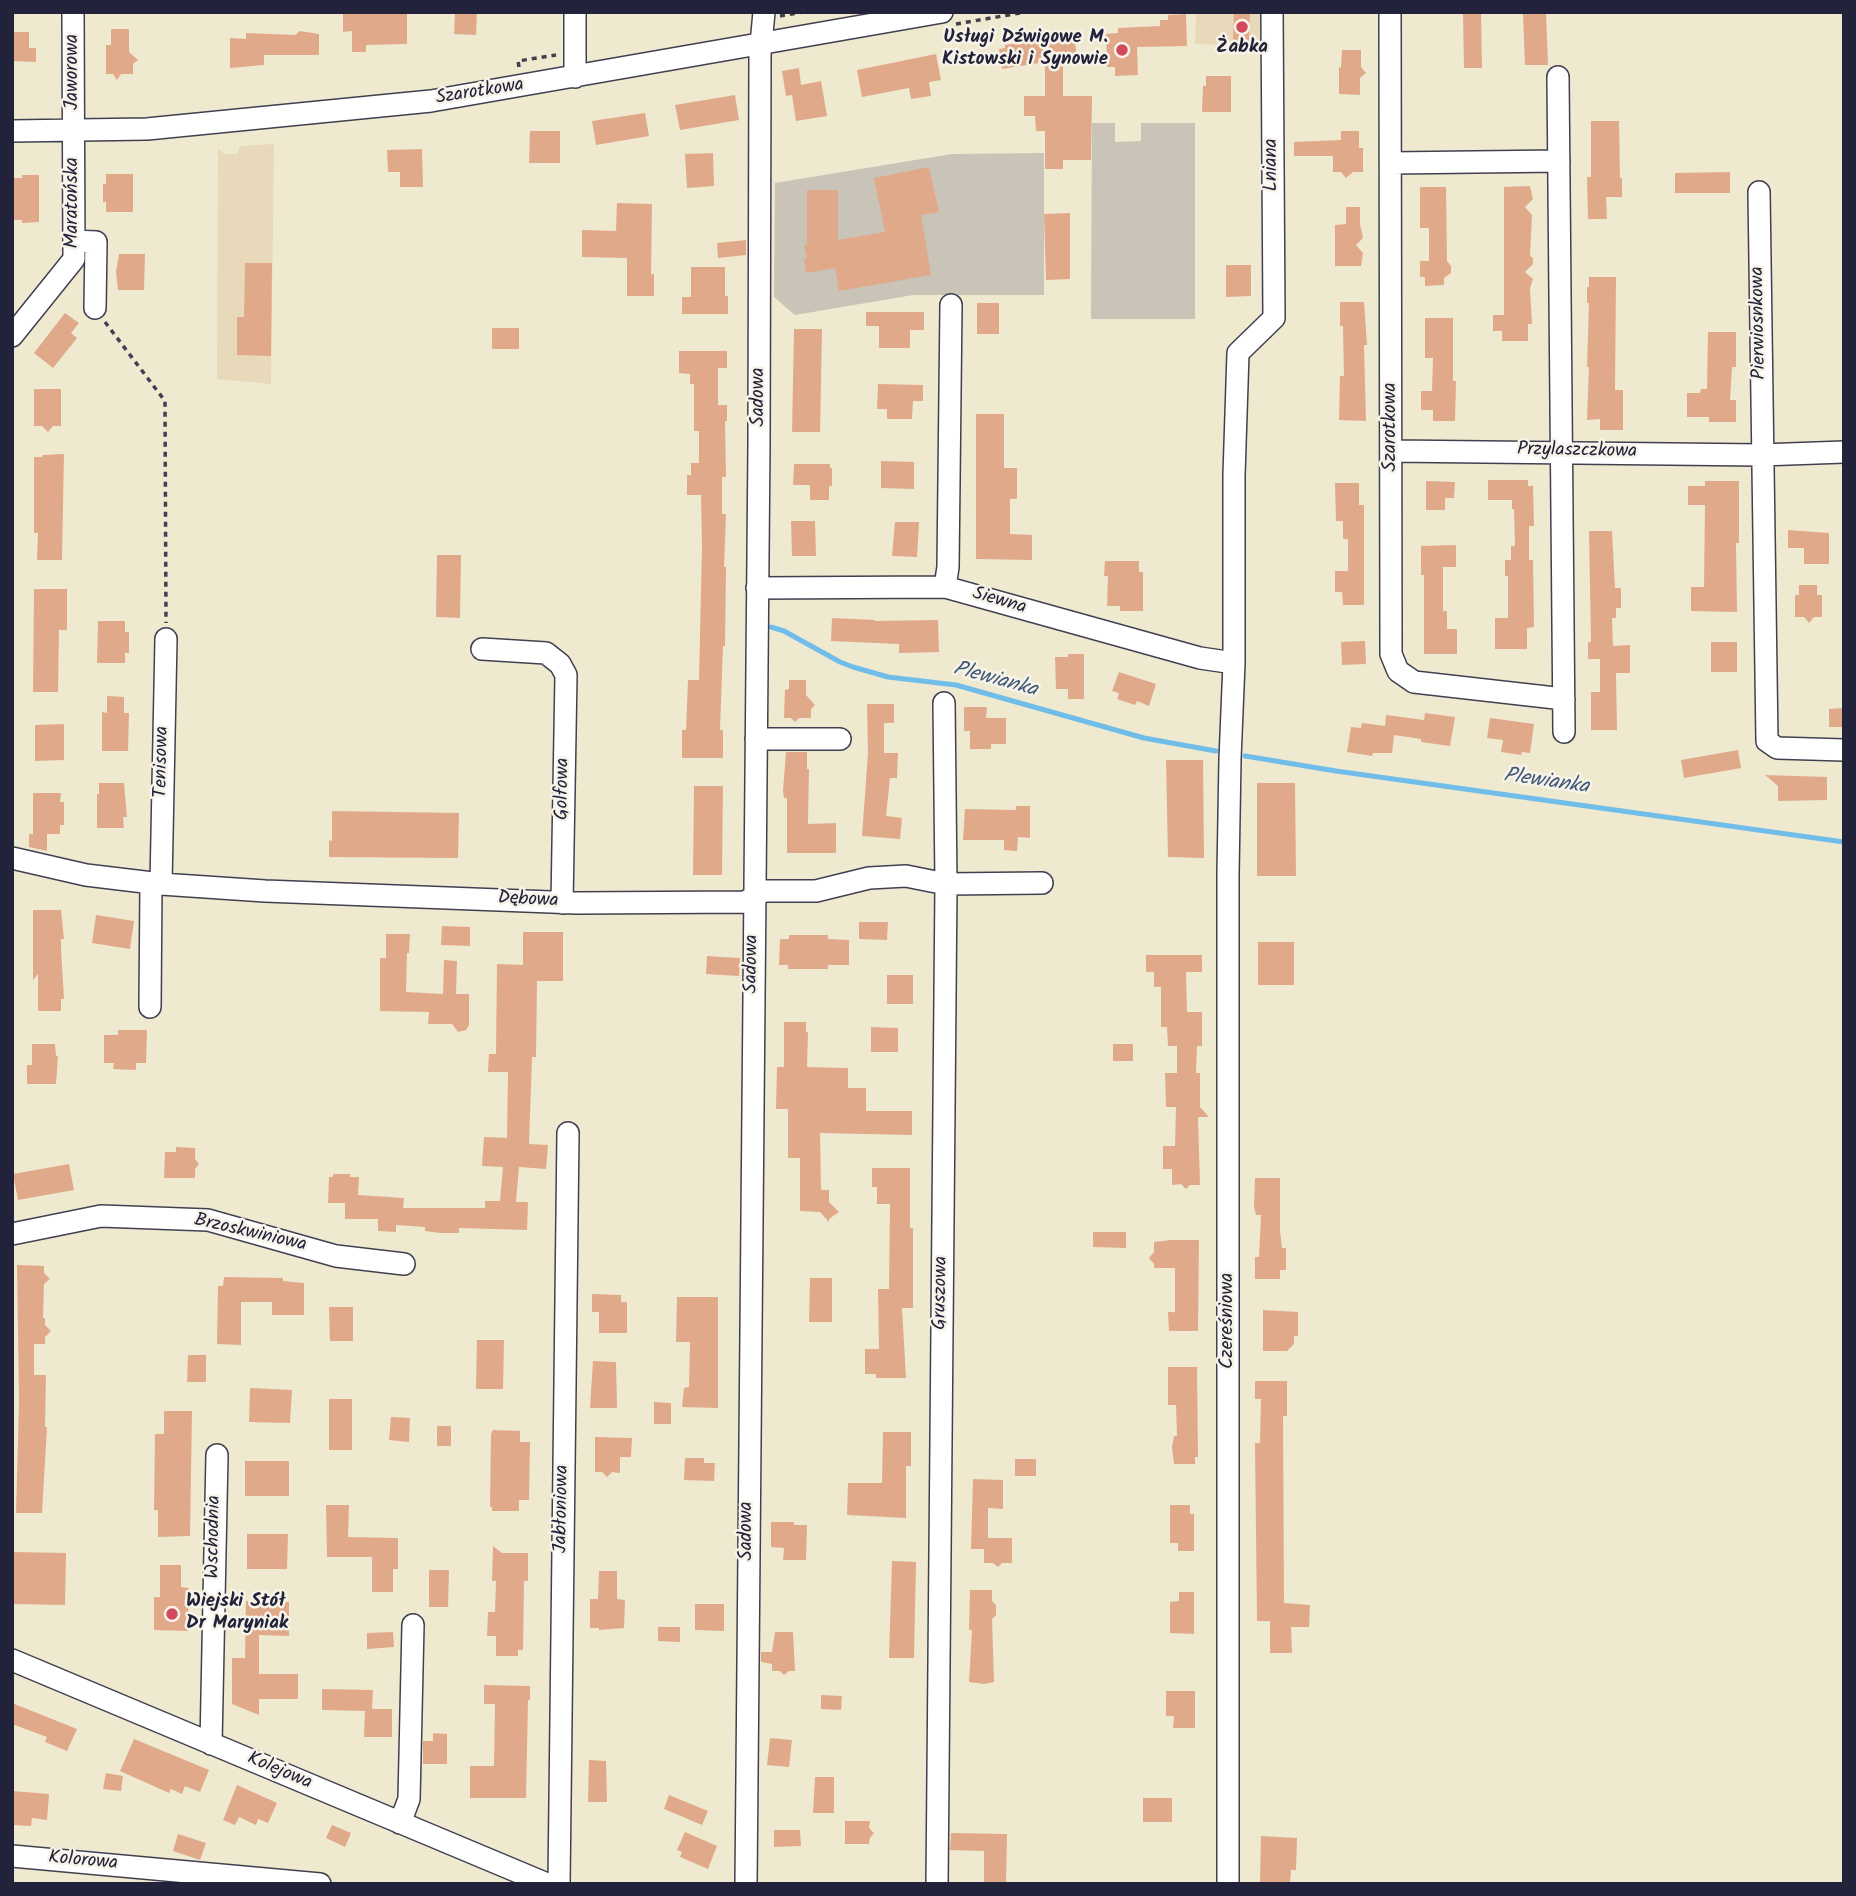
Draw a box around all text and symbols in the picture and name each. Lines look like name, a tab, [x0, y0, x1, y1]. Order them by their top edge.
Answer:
marker: Żabka	[1234, 19, 1250, 35]
place label: Usługi Dźwigowe M. Kistowski i Synowie	[942, 28, 1108, 72]
street label: Jaworowa	[63, 34, 85, 110]
place label: Żabka	[1216, 38, 1268, 60]
marker: Usługi Dźwigowe M. Kistowski i Synowie	[1114, 42, 1130, 58]
street label: Szarotkowa	[434, 75, 526, 111]
street label: Lniana	[1262, 139, 1284, 191]
street label: Maratońska	[63, 157, 85, 249]
street label: Pierwiosnkowa	[1748, 266, 1772, 380]
street label: Sadowa	[749, 368, 771, 426]
street label: Szarotkowa	[1381, 383, 1403, 471]
street label: Przylaszczkowa	[1517, 440, 1637, 464]
street label: Siewna	[969, 583, 1029, 621]
water label: Plewianka	[950, 658, 1040, 704]
street label: Tenisowa	[151, 726, 175, 798]
street label: Golfowa	[552, 758, 576, 820]
water label: Plewianka	[1502, 765, 1590, 801]
street label: Dębowa	[497, 888, 559, 914]
street label: Sadowa	[741, 934, 765, 994]
street label: Brzoskwiniowa	[192, 1210, 308, 1258]
street label: Gruszowa	[930, 1256, 954, 1330]
street label: Czereśniowa	[1218, 1273, 1240, 1369]
street label: Jabłoniowa	[551, 1465, 575, 1553]
street label: Wschodnia	[203, 1495, 227, 1579]
street label: Sadowa	[737, 1502, 759, 1560]
place label: Wiejski Stół Dr Maryniak	[186, 1592, 288, 1636]
marker: Wiejski Stół Dr Maryniak	[164, 1606, 180, 1622]
street label: Kolejowa	[243, 1748, 315, 1796]
street label: Kolorowa	[47, 1848, 119, 1876]

